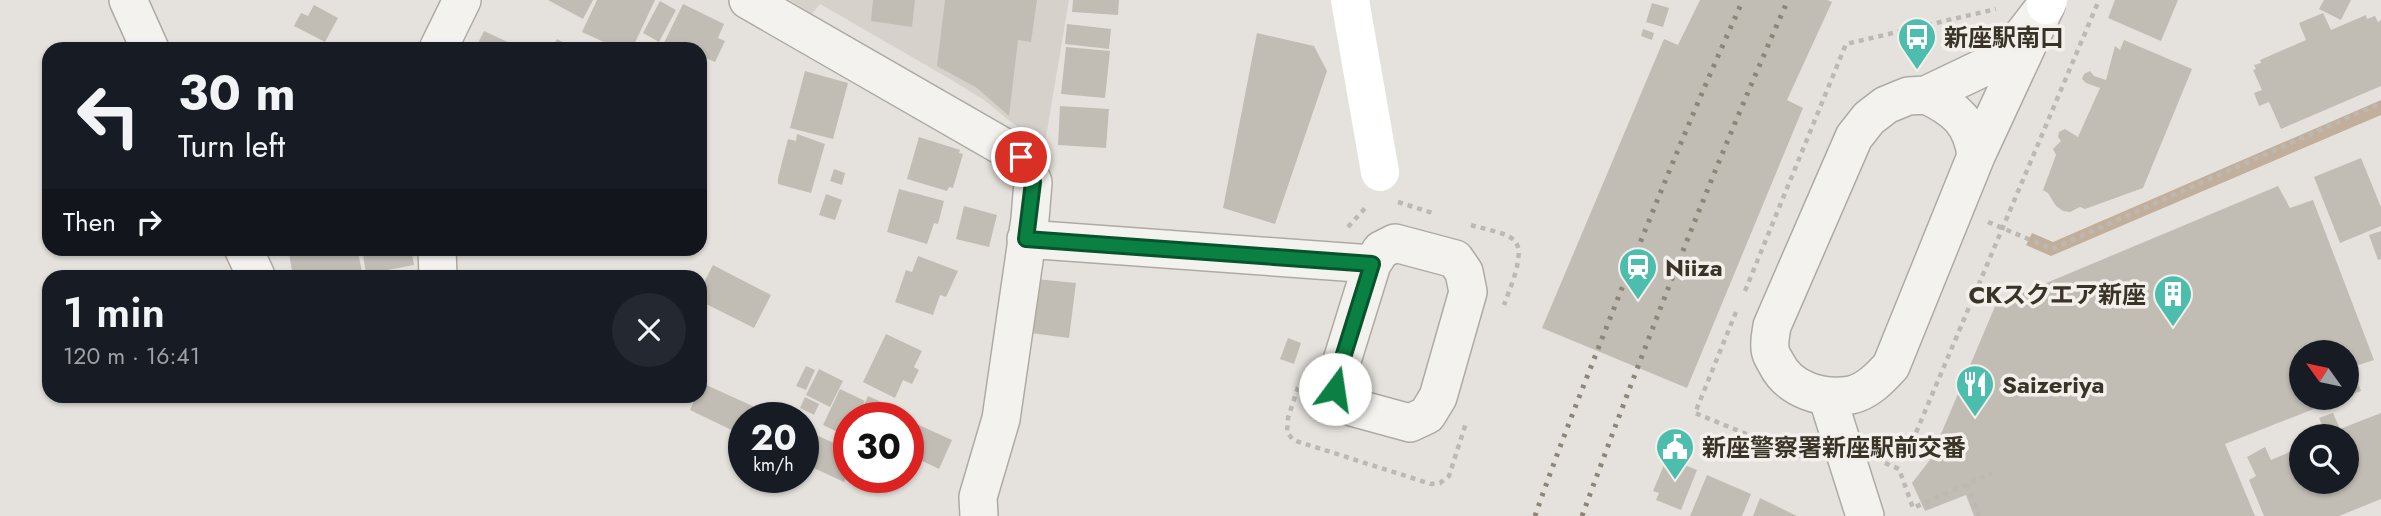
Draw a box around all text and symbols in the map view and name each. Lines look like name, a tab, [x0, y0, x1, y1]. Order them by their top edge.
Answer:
bus stop icon: 新座駅南口	[1896, 16, 1938, 71]
place label: 新座駅南口	[1944, 20, 2064, 55]
text: 30 m	[178, 58, 296, 128]
icon: left	[63, 70, 154, 161]
text: Turn left	[178, 123, 285, 169]
pin	[991, 127, 1051, 187]
icon: arrive	[1002, 138, 1040, 176]
text: Then	[63, 203, 116, 241]
icon: right	[130, 203, 168, 241]
station icon: Niiza	[1617, 246, 1659, 301]
place label: Niiza	[1665, 250, 1723, 285]
building icon: CKスクエア新座	[2152, 273, 2194, 328]
place label: CKスクエア新座	[1968, 277, 2146, 312]
text: 1 min	[63, 282, 165, 343]
button: close	[612, 293, 686, 367]
text: 120 m · 16:41	[63, 339, 200, 373]
north arrow	[2289, 340, 2359, 410]
map controls	[2289, 340, 2359, 494]
position arrow	[1298, 352, 1372, 426]
restaurant icon: Saizeriya	[1954, 363, 1996, 418]
place label: Saizeriya	[2002, 367, 2104, 402]
speed limit sign: 30	[833, 402, 924, 493]
text: 20	[750, 413, 797, 463]
button: search	[2289, 424, 2359, 494]
public building icon: 新座警察署新座駅前交番	[1654, 426, 1696, 481]
place label: 新座警察署新座駅前交番	[1702, 430, 1966, 465]
text: km/h	[753, 452, 794, 478]

